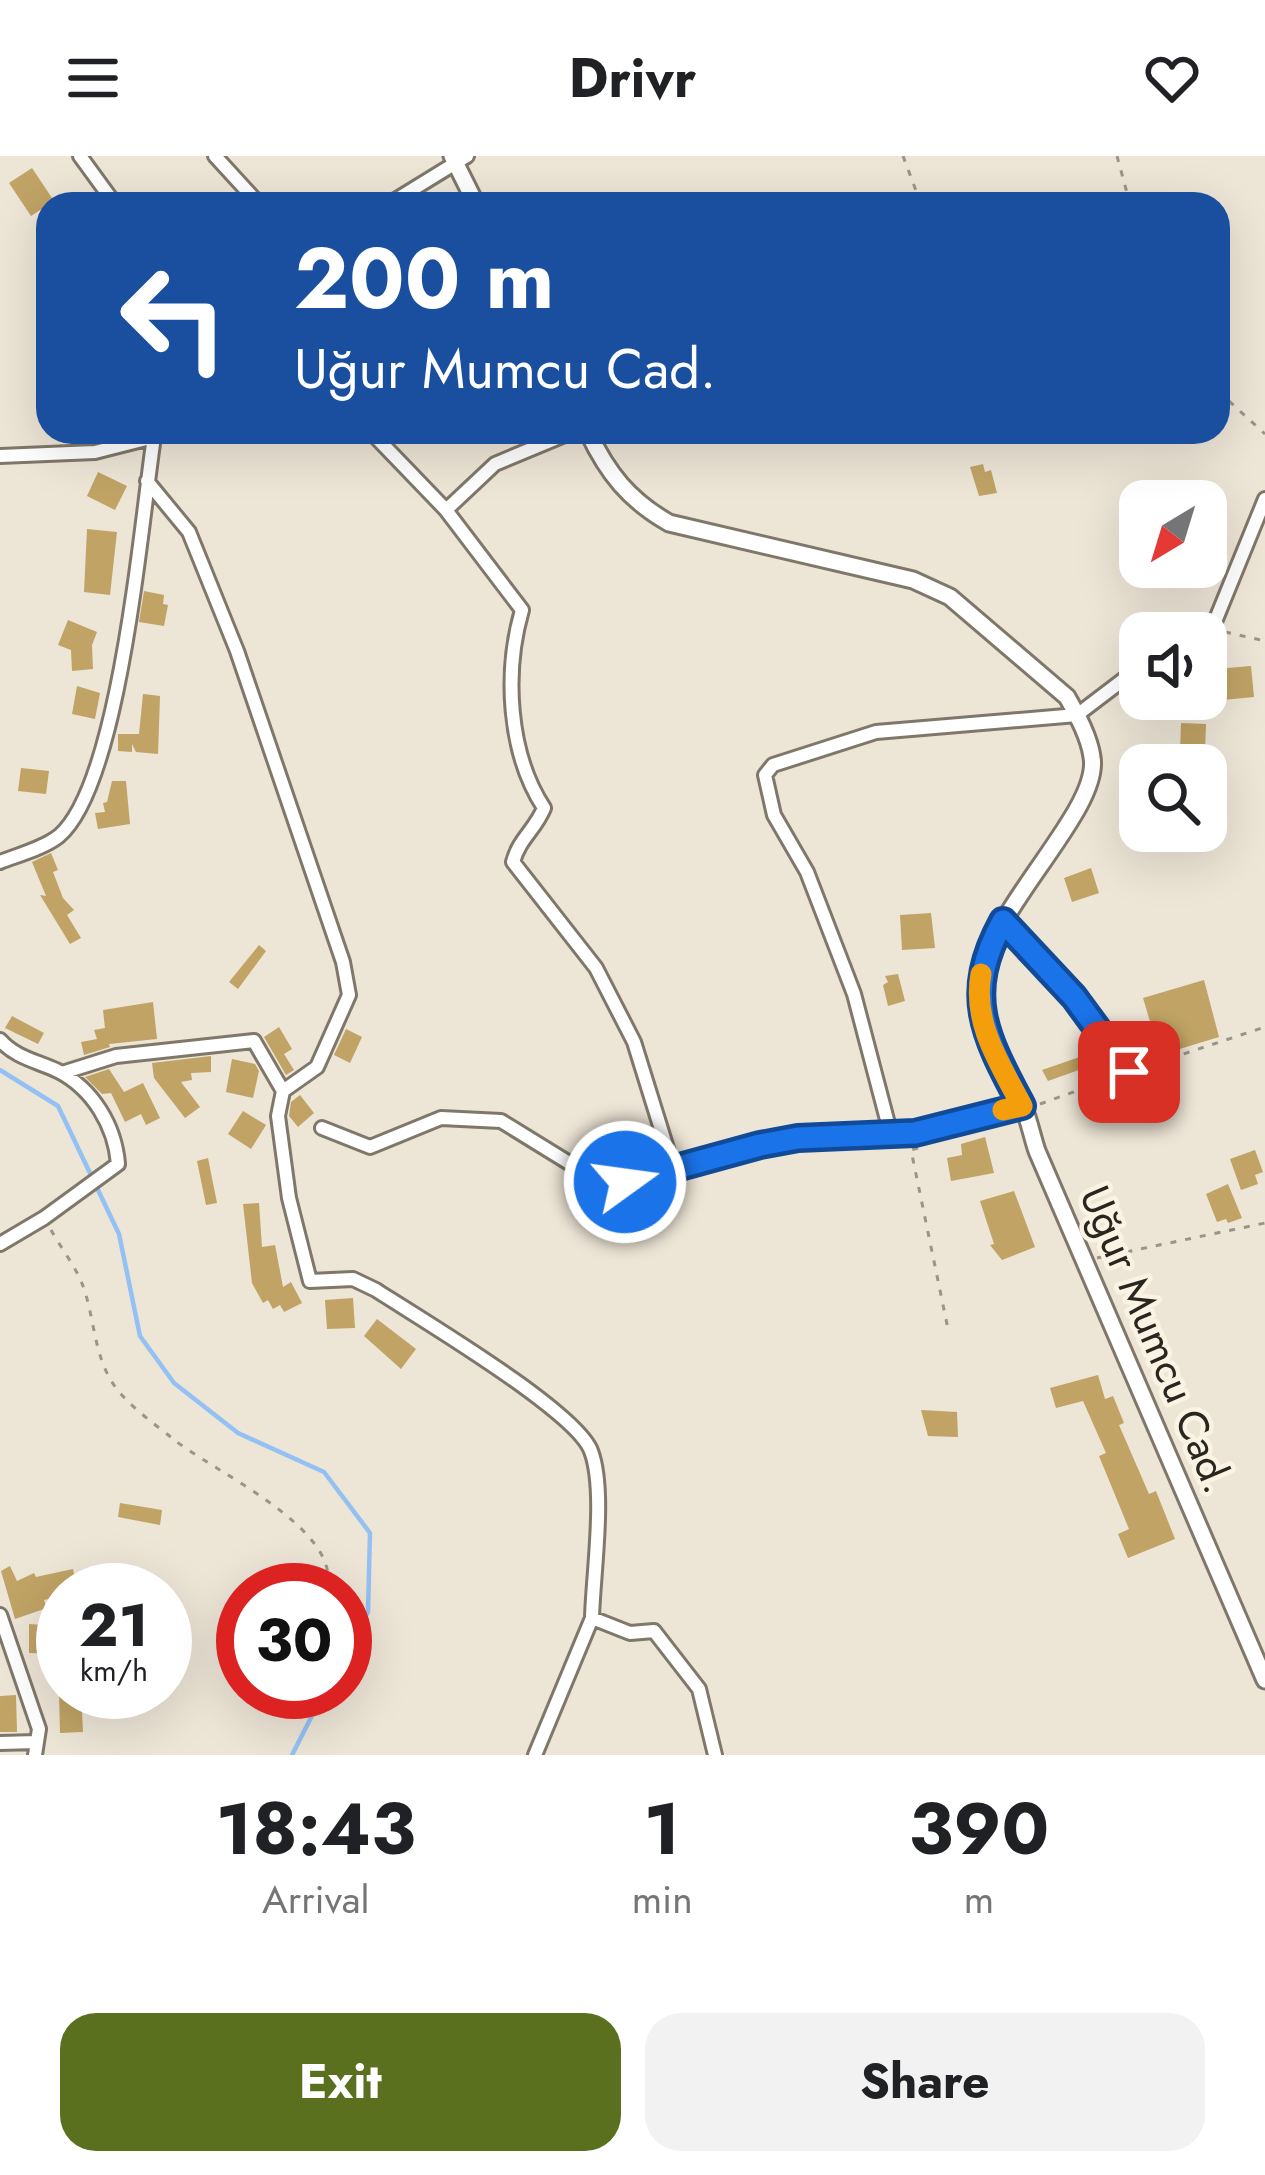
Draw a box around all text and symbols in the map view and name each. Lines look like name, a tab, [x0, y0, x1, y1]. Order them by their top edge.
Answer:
text: Drivr	[569, 39, 696, 117]
icon: menu	[60, 45, 126, 111]
icon: heart	[1139, 45, 1205, 111]
text: 200 m	[294, 218, 554, 340]
icon: left	[96, 240, 252, 396]
text: Uğur Mumcu Cad.	[294, 330, 716, 408]
north arrow	[1119, 480, 1227, 588]
map controls	[1119, 480, 1227, 852]
button: sound	[1119, 612, 1227, 720]
button: search	[1119, 744, 1227, 852]
pin	[1078, 1021, 1180, 1123]
icon: arrive	[1096, 1039, 1162, 1105]
position arrow	[562, 1119, 688, 1245]
street label: Uğur Mumcu Cad.	[1064, 1176, 1249, 1502]
speed limit sign: 30	[216, 1563, 372, 1719]
text: 21	[79, 1582, 149, 1669]
text: km/h	[80, 1649, 148, 1692]
text: 18:43	[216, 1777, 416, 1881]
text: 1	[644, 1777, 681, 1881]
text: 390	[909, 1777, 1049, 1881]
text: Arrival	[262, 1871, 370, 1928]
text: min	[632, 1871, 693, 1928]
text: m	[964, 1871, 994, 1928]
button: Exit	[60, 2013, 621, 2151]
button: Share	[645, 2013, 1205, 2151]

